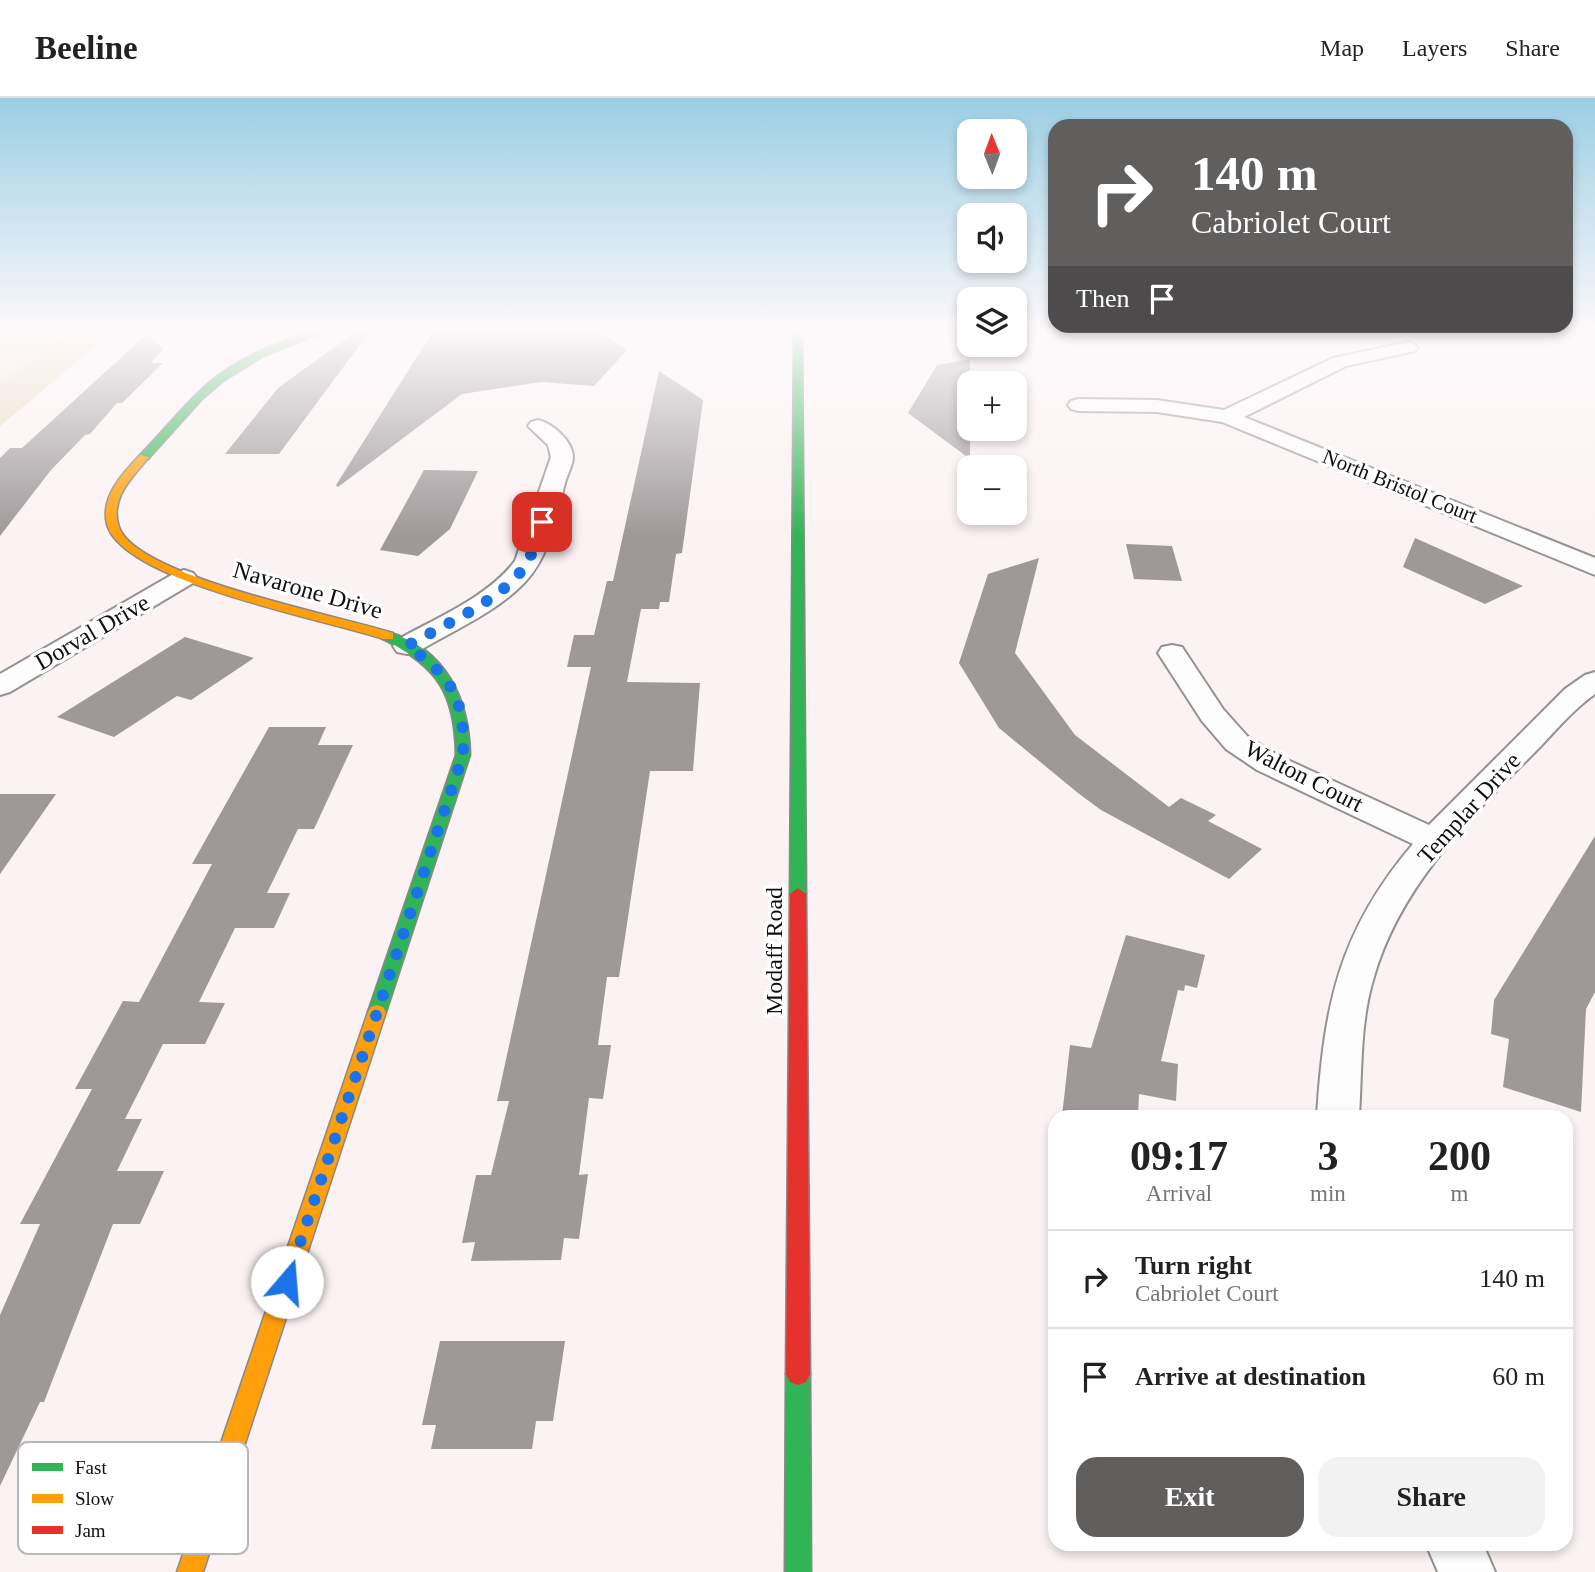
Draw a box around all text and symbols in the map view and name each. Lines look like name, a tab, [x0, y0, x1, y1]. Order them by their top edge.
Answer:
text: Beeline	[35, 30, 138, 66]
text: Map	[1320, 35, 1364, 61]
text: Layers	[1402, 35, 1467, 61]
text: Share	[1505, 35, 1560, 61]
north arrow	[957, 119, 1027, 189]
map controls	[957, 119, 1027, 525]
text: 140 m	[1191, 146, 1318, 201]
icon: right	[1076, 147, 1167, 238]
button: sound	[957, 203, 1027, 273]
text: Cabriolet Court	[1191, 204, 1391, 240]
icon: arrive	[1143, 280, 1181, 318]
text: Then	[1076, 284, 1129, 313]
button: layers	[957, 287, 1027, 357]
button: +	[957, 371, 1027, 441]
street label: North Bristol Court	[1319, 444, 1481, 528]
button: −	[957, 455, 1027, 525]
pin	[512, 492, 572, 552]
icon: arrive	[523, 503, 561, 541]
street label: Navarone Drive	[230, 556, 386, 624]
street label: Dorval Drive	[30, 589, 154, 675]
street label: Walton Court	[1240, 735, 1368, 817]
street label: Templar Drive	[1412, 747, 1526, 869]
street label: Modaff Road	[761, 887, 787, 1015]
text: 09:17	[1130, 1133, 1228, 1179]
text: 3	[1317, 1133, 1338, 1179]
text: 200	[1428, 1133, 1491, 1179]
text: Arrival	[1146, 1181, 1212, 1206]
text: min	[1310, 1181, 1346, 1206]
text: m	[1450, 1181, 1468, 1206]
position arrow	[250, 1245, 324, 1319]
text: Turn right	[1135, 1251, 1252, 1280]
icon: right	[1076, 1260, 1114, 1298]
text: 140 m	[1479, 1264, 1545, 1293]
text: Cabriolet Court	[1135, 1281, 1279, 1306]
icon: arrive	[1076, 1358, 1114, 1396]
text: Arrive at destination	[1135, 1362, 1366, 1391]
text: 60 m	[1492, 1362, 1545, 1391]
legend	[18, 1442, 248, 1554]
text: Fast	[75, 1457, 107, 1478]
button: Exit	[1076, 1457, 1304, 1537]
button: Share	[1318, 1457, 1545, 1537]
text: Slow	[75, 1488, 114, 1509]
text: Jam	[75, 1520, 106, 1541]

